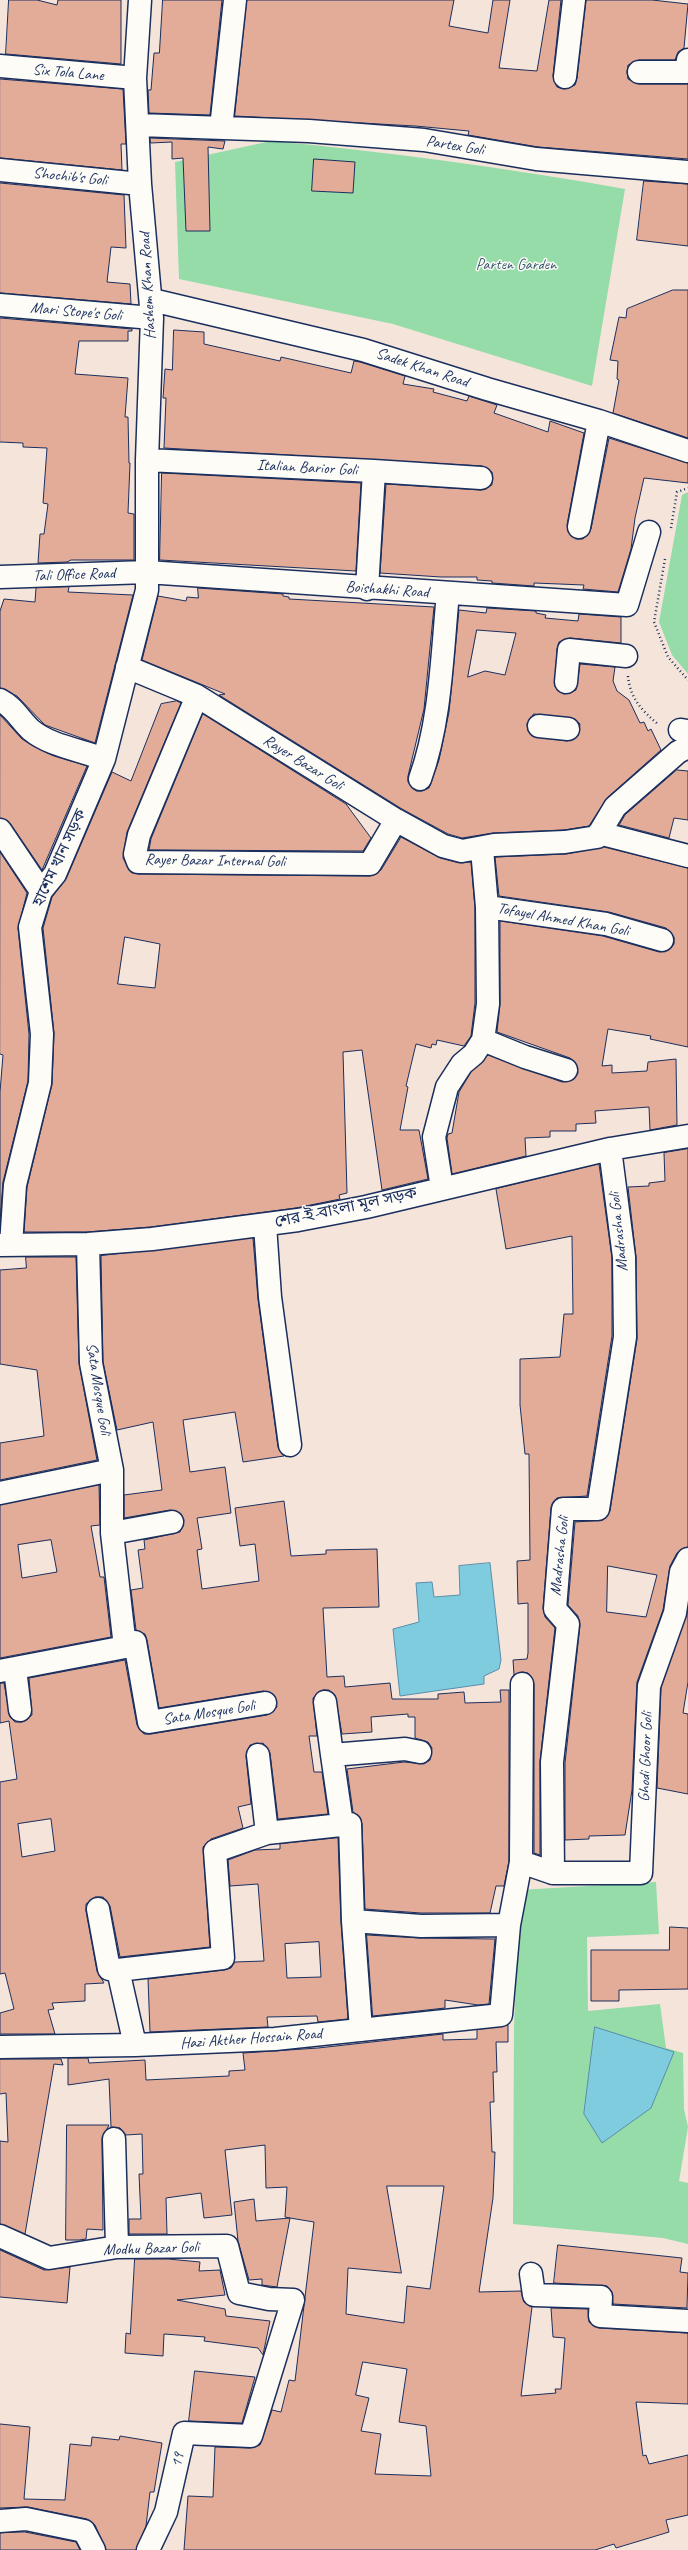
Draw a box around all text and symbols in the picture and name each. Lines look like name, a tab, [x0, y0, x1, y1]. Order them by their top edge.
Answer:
street label: Six Tola Lane	[32, 60, 104, 86]
street label: Partex Goli	[425, 132, 485, 160]
street label: Shochib's Goli	[32, 164, 108, 190]
street label: Hashem Khan Road	[136, 232, 160, 340]
park label: Parten Garden	[476, 255, 556, 275]
street label: Mari Stope's Goli	[29, 298, 123, 326]
street label: Sadek Khan Road	[373, 344, 471, 392]
street label: Italian Barior Goli	[256, 456, 358, 480]
street label: Tali Office Road	[32, 564, 116, 586]
street label: Boishakhi Road	[345, 578, 429, 602]
street label: Rayer Bazar Goli	[259, 731, 347, 795]
street label: হাশেম খান সড়ক	[29, 806, 91, 910]
street label: Rayer Bazar Internal Goli	[144, 850, 286, 872]
street label: Tofayel Ahmed Khan Goli	[496, 899, 630, 941]
street label: শের-ই-বাংলা মূল সড়ক	[273, 1184, 419, 1232]
street label: Madrasha Goli	[605, 1192, 633, 1272]
street label: Sata Mosque Goli	[81, 1342, 115, 1436]
street label: Madrasha Goli	[546, 1516, 574, 1596]
street label: Sata Mosque Goli	[162, 1696, 256, 1730]
street label: Ghodi Ghoor Goli	[635, 1712, 657, 1802]
street label: Hazi Akther Hossain Road	[180, 2024, 322, 2054]
street label: Modhu Bazar Goli	[103, 2238, 199, 2260]
street label: 19	[167, 2451, 189, 2469]

